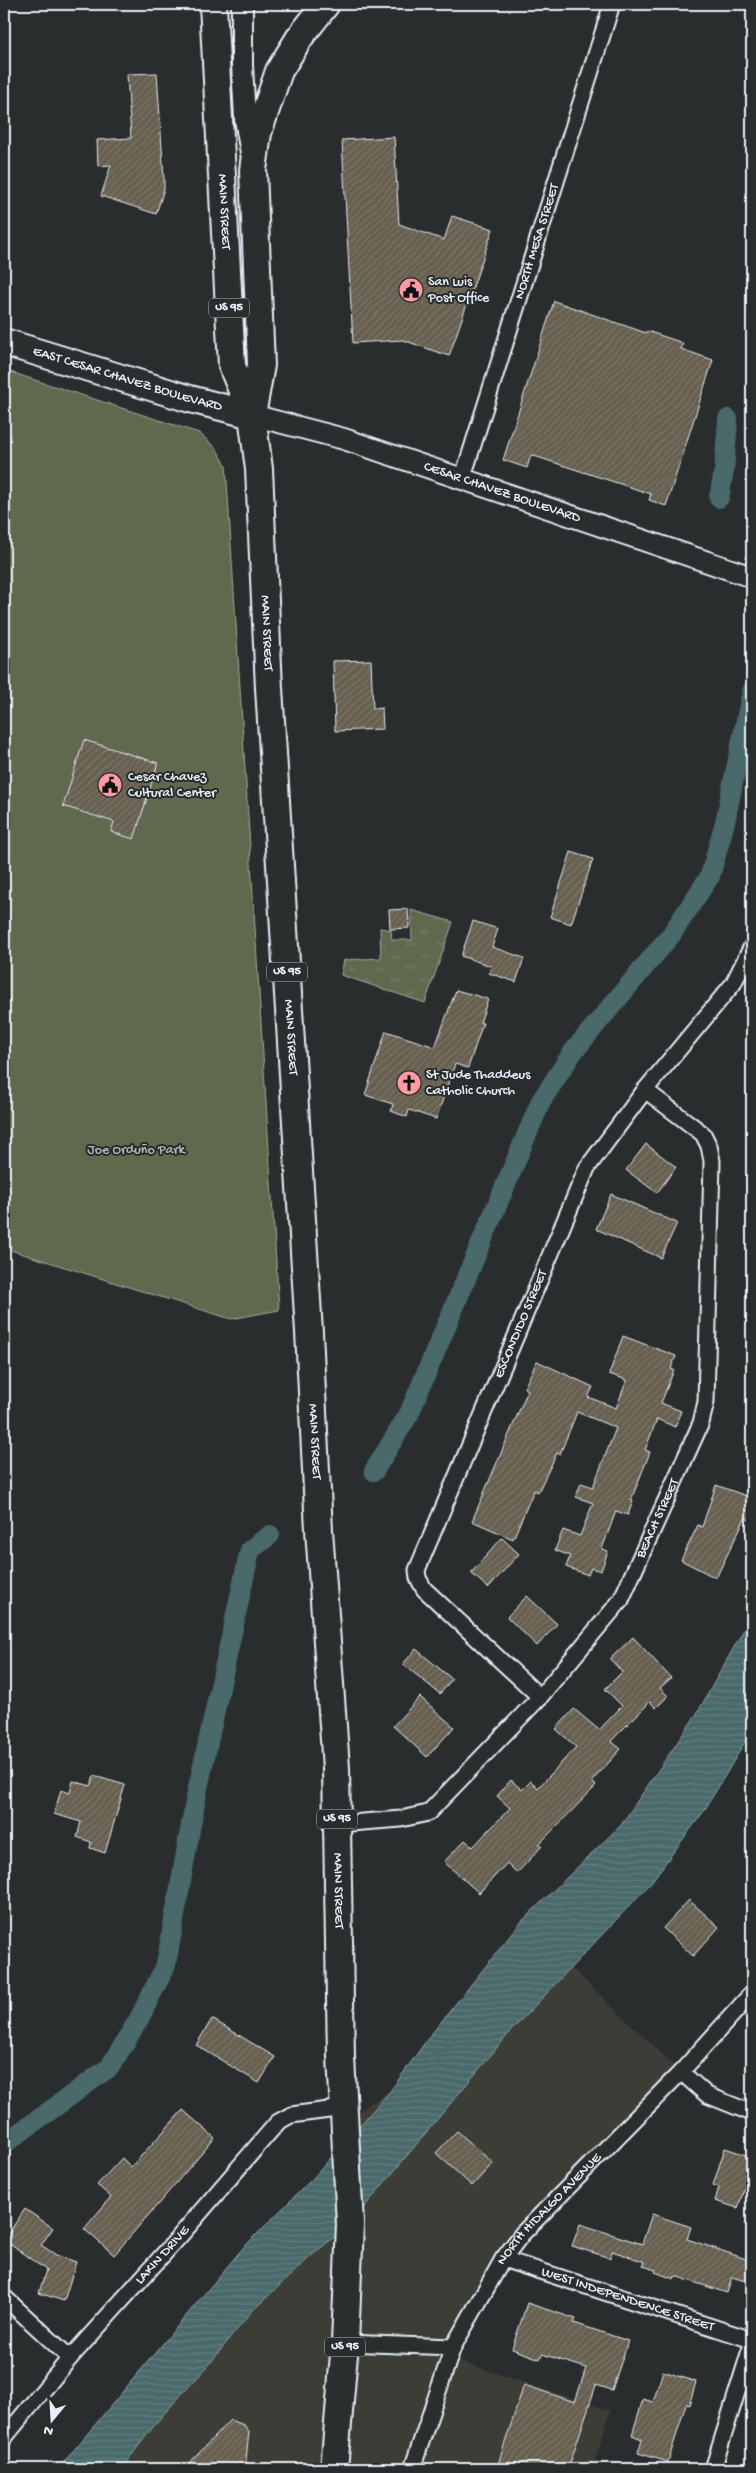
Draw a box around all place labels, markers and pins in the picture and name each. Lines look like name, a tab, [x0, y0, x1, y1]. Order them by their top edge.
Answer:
place label: San Luis Post Office	[427, 274, 490, 307]
public building icon: San Luis Post Office	[398, 277, 424, 303]
place label: Cesar Chavez Cultural Center	[128, 769, 217, 802]
public building icon: Cesar Chavez Cultural Center	[97, 772, 123, 798]
place label: St Jude Thaddeus Catholic Church	[426, 1067, 531, 1100]
church icon: St Jude Thaddeus Catholic Church	[396, 1070, 422, 1096]

